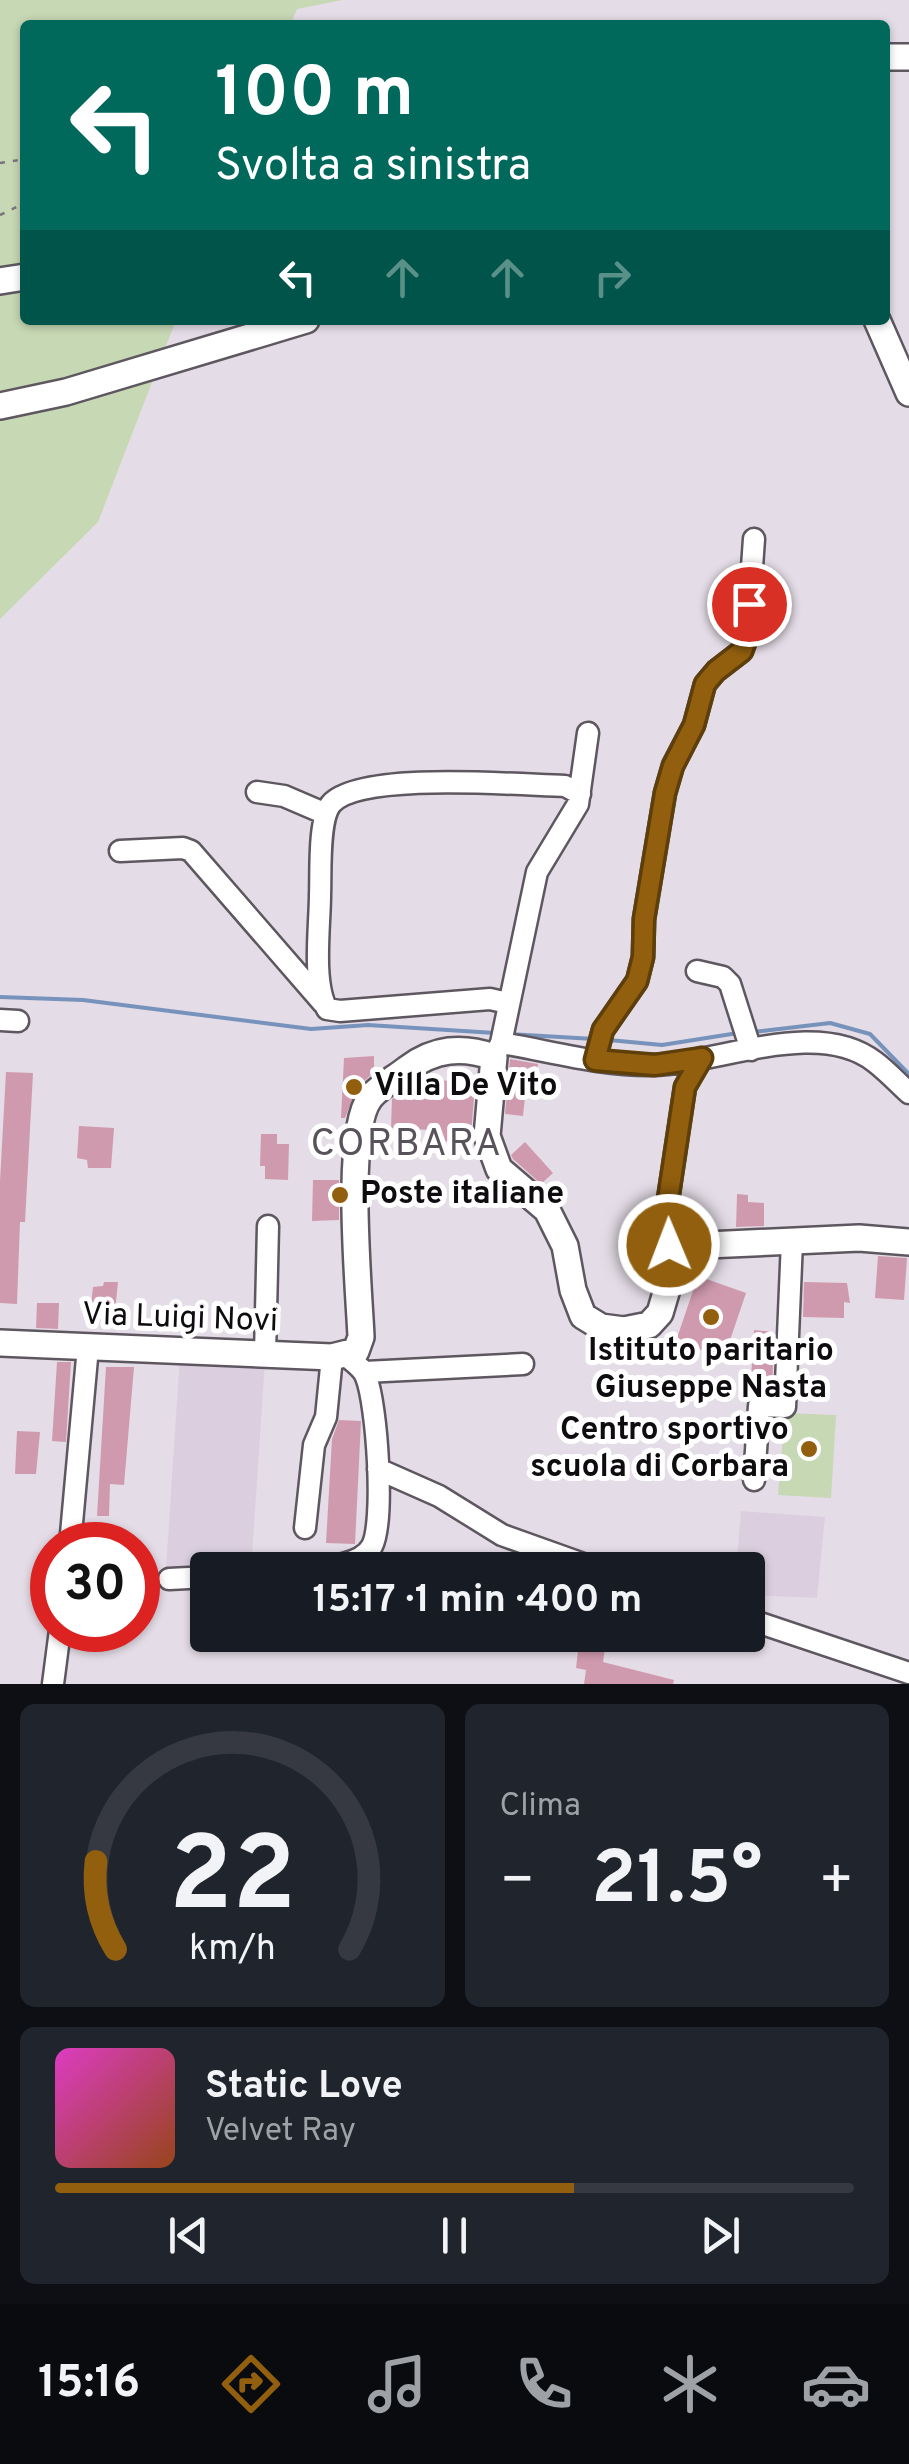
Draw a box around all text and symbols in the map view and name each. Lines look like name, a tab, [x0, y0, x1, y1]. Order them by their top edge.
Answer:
text: 100 m	[215, 52, 414, 141]
icon: left	[50, 60, 180, 190]
text: Svolta a sinistra	[215, 139, 531, 196]
icon: left	[270, 250, 325, 305]
icon: ahead	[375, 250, 430, 305]
icon: ahead	[480, 250, 535, 305]
icon: right	[585, 250, 640, 305]
pin	[707, 562, 792, 647]
icon: arrive	[722, 577, 777, 632]
place label: Villa De Vito	[374, 1067, 558, 1107]
marker: Villa De Vito	[343, 1076, 365, 1098]
district label: CORBARA	[310, 1121, 504, 1170]
place label: Poste italiane	[360, 1175, 564, 1215]
marker: Poste italiane	[329, 1184, 351, 1206]
position arrow	[617, 1193, 721, 1297]
street label: Via Luigi Novi	[81, 1296, 279, 1342]
marker: Istituto paritario Giuseppe Nasta	[700, 1306, 722, 1328]
place label: Istituto paritario Giuseppe Nasta	[588, 1332, 834, 1409]
place label: Centro sportivo scuola di Corbara	[530, 1411, 789, 1488]
marker: Centro sportivo scuola di Corbara	[798, 1438, 820, 1460]
speed limit sign: 30	[30, 1522, 160, 1652]
text: 15:17 · 1 min · 400 m	[313, 1577, 642, 1626]
text: Clima	[500, 1787, 581, 1827]
text: 22	[169, 1815, 296, 1947]
text: 21.5°	[591, 1835, 762, 1930]
text: −	[500, 1848, 535, 1918]
text: +	[819, 1848, 854, 1918]
text: km/h	[189, 1927, 276, 1973]
text: Static Love	[205, 2063, 403, 2112]
text: Velvet Ray	[205, 2112, 356, 2152]
icon: previous	[161, 2208, 216, 2263]
icon: pause	[427, 2208, 482, 2263]
icon: next	[693, 2208, 748, 2263]
icon: directions	[216, 2349, 286, 2419]
icon: music	[362, 2349, 432, 2419]
icon: phone	[509, 2349, 579, 2419]
icon: climate	[655, 2349, 725, 2419]
icon: car	[801, 2349, 871, 2419]
text: 15:16	[38, 2356, 140, 2413]

